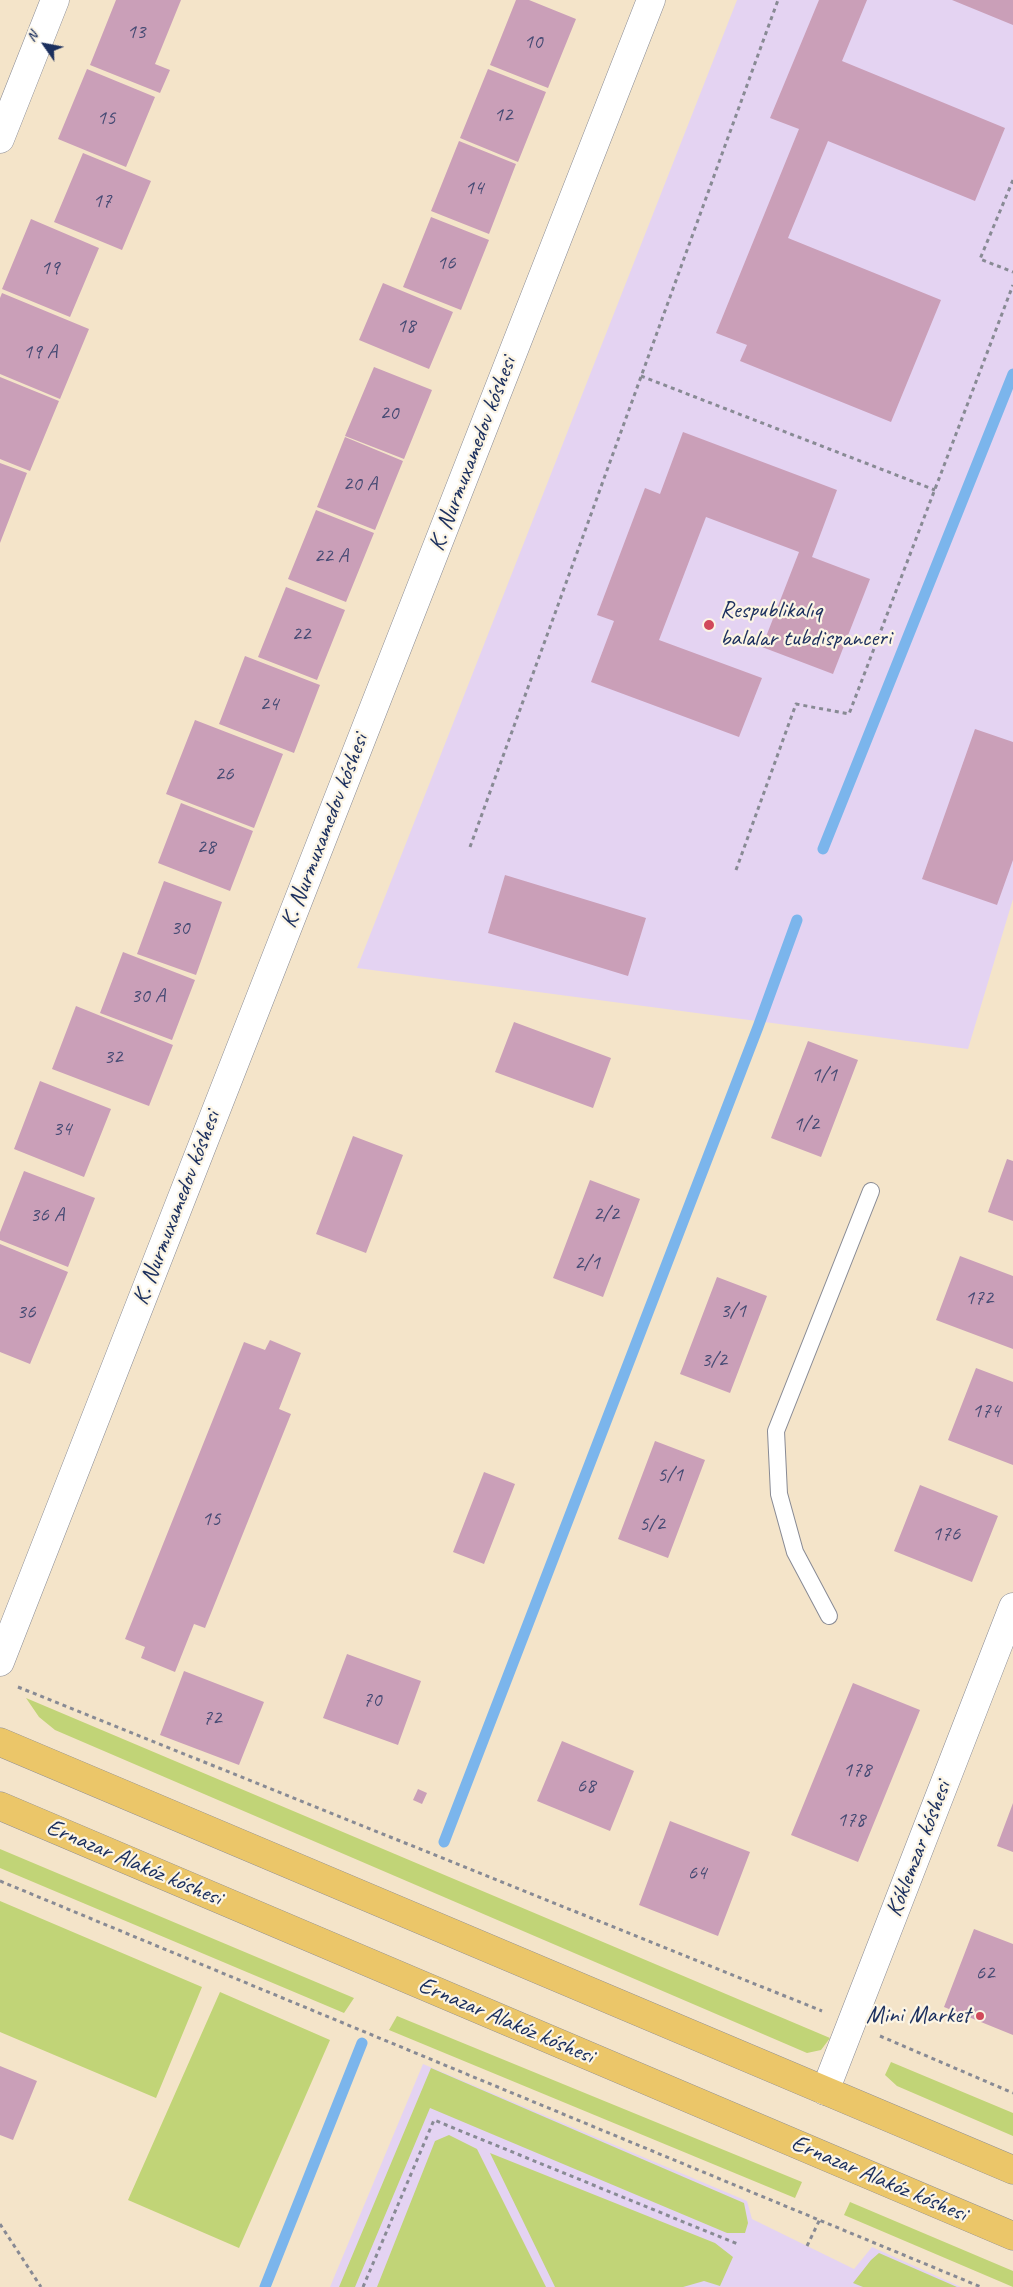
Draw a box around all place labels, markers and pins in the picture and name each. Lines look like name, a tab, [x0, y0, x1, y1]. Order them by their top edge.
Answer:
place label: Respublikalıq balalar tubdispanceri	[720, 597, 891, 653]
marker: Respublikalıq balalar tubdispanceri	[702, 618, 716, 632]
place label: Mini Market	[866, 2002, 970, 2030]
marker: Mini Market	[974, 2010, 986, 2022]

